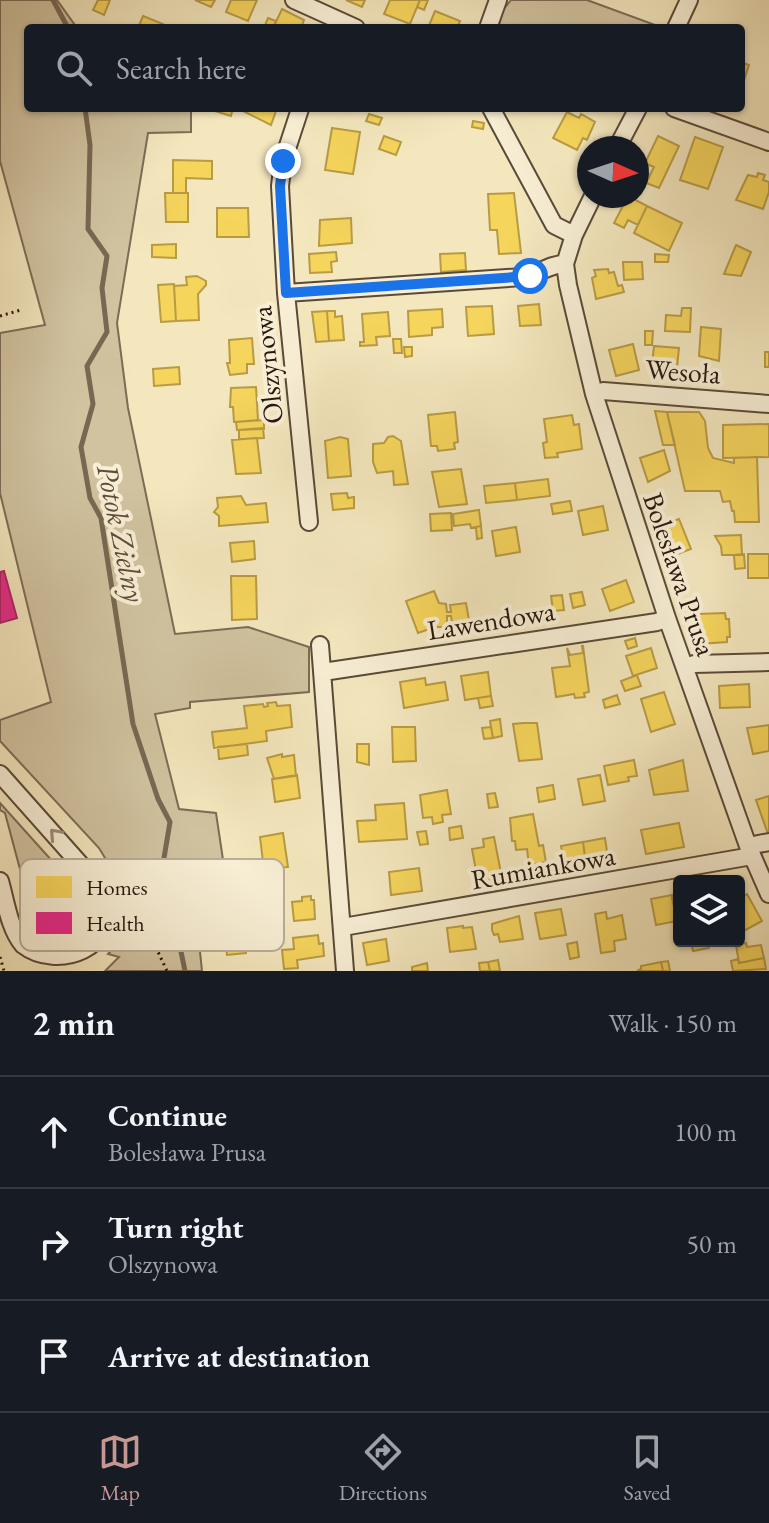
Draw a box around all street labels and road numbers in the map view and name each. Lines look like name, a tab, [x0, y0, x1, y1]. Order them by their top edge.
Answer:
street label: Olszynowa	[243, 304, 291, 426]
street label: Wesoła	[644, 350, 723, 392]
street label: Bolesława Prusa	[635, 488, 725, 661]
street label: Lawendowa	[425, 592, 558, 648]
street label: Rumiankowa	[468, 836, 619, 897]

